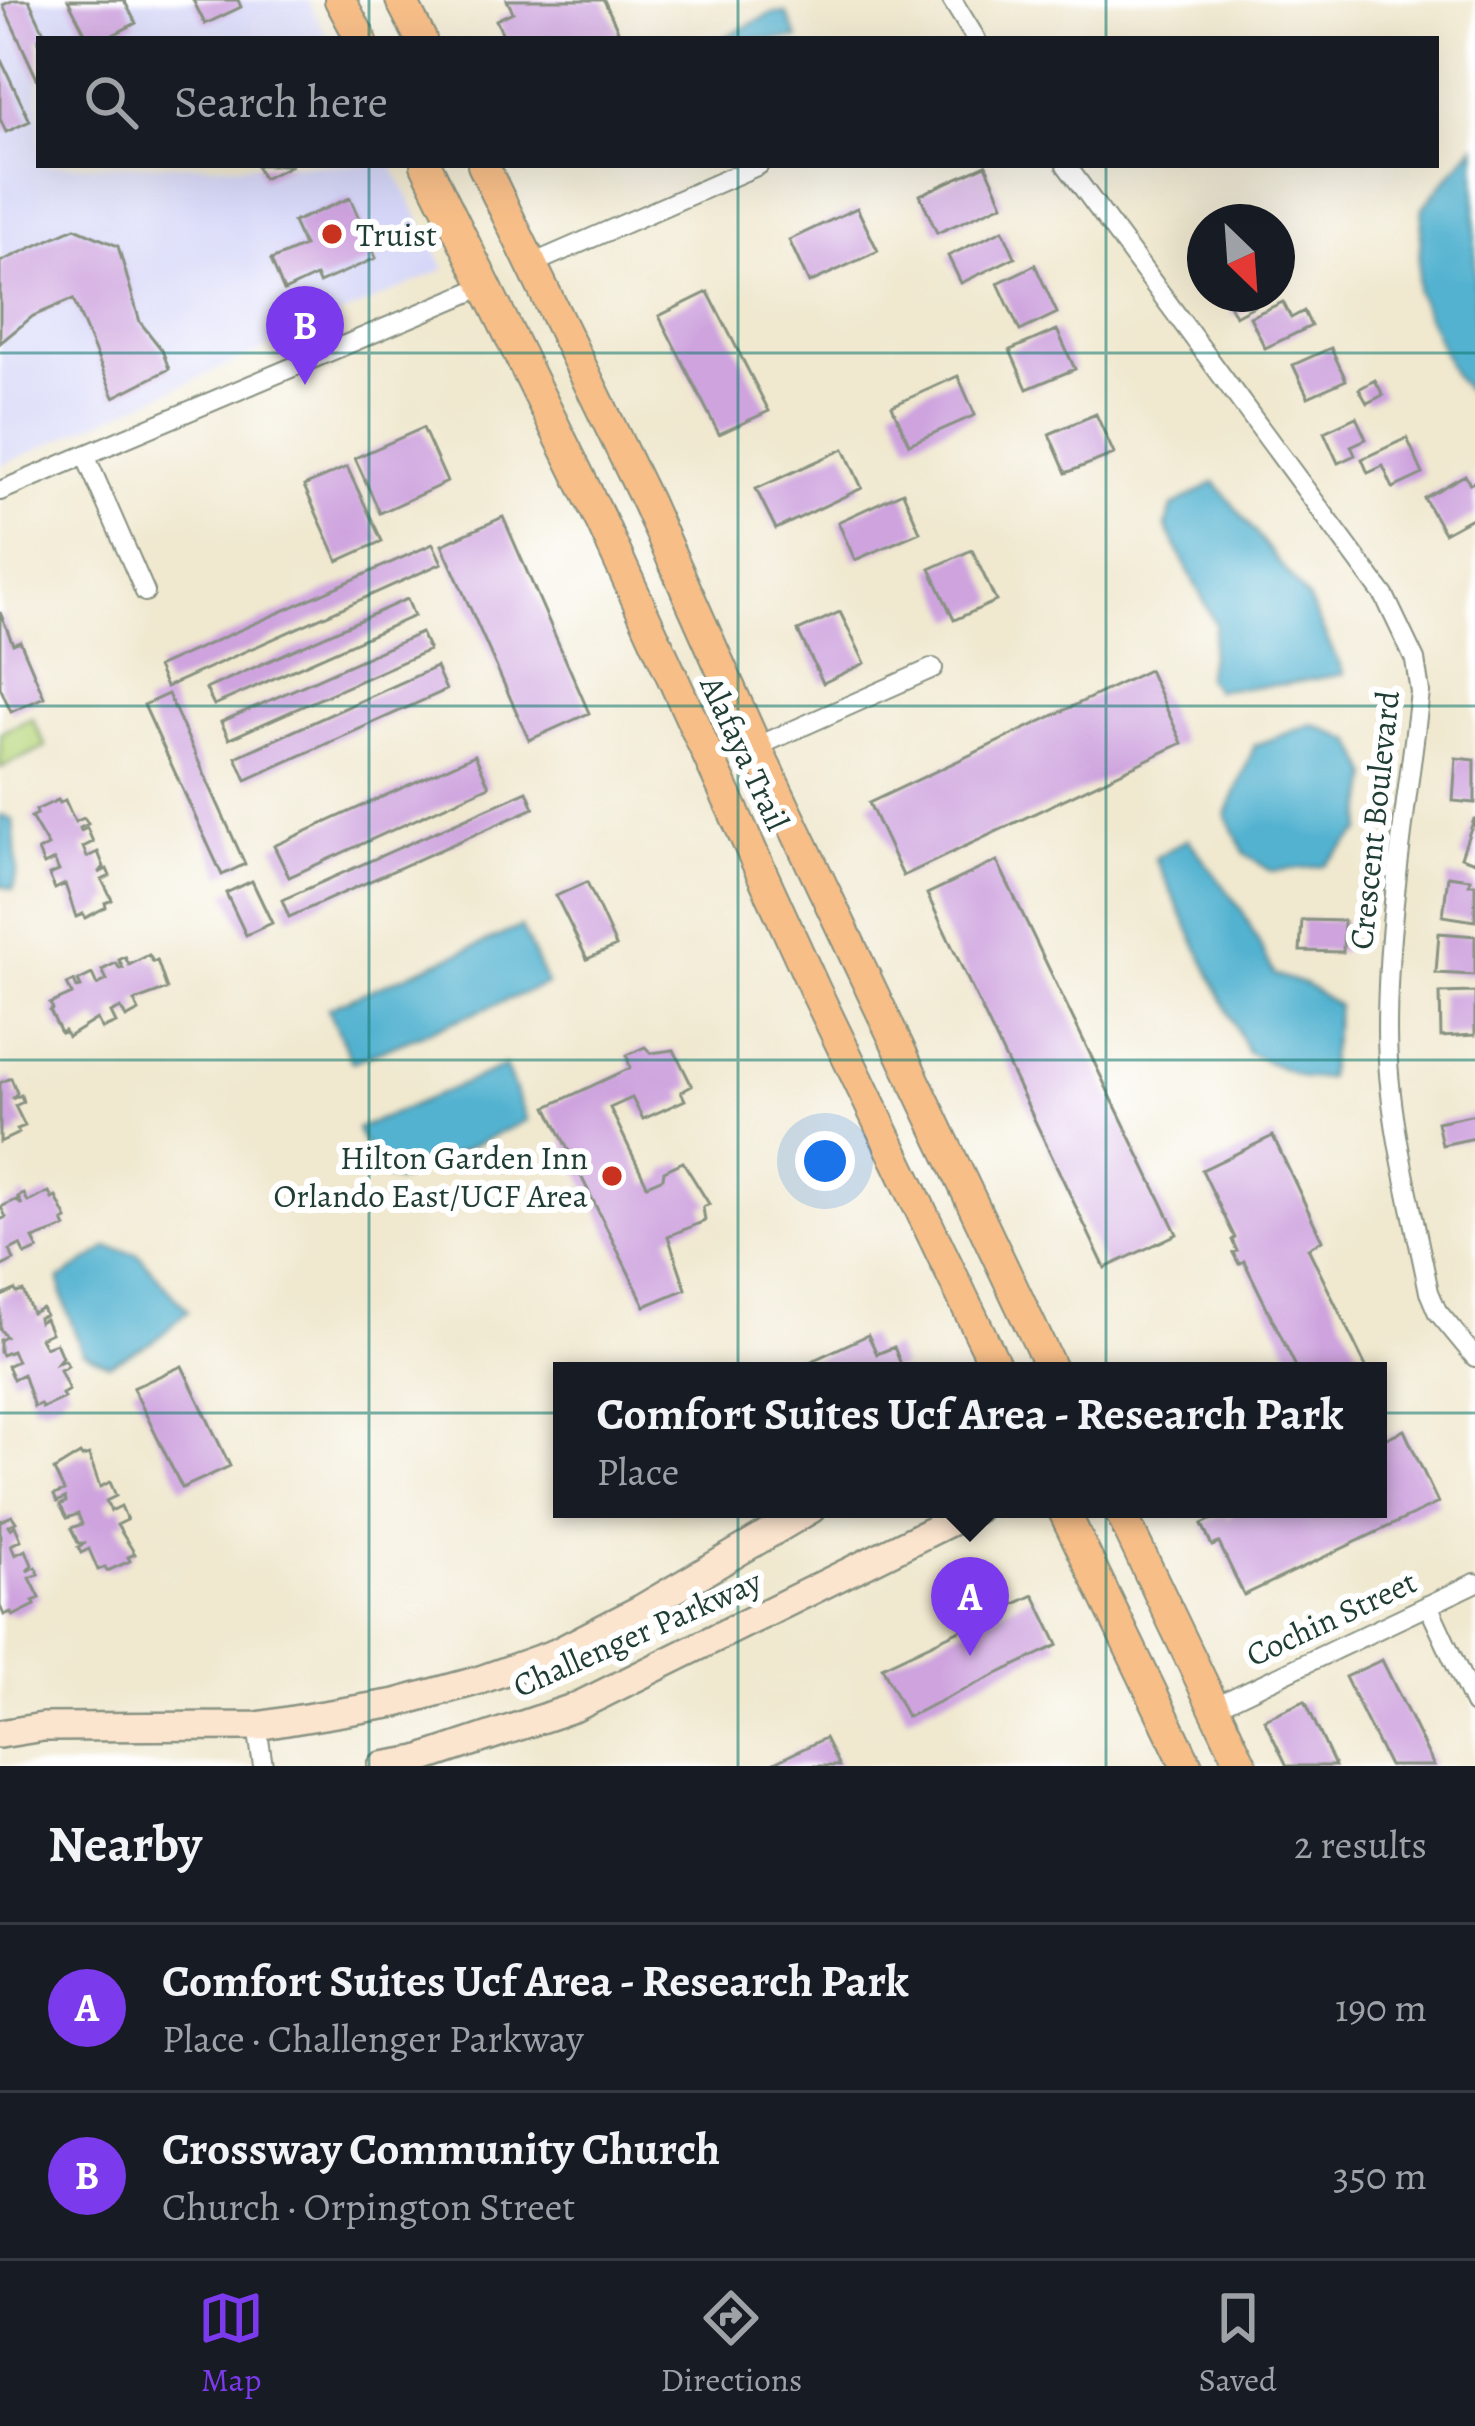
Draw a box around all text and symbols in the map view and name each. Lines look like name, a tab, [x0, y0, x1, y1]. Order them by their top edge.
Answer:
search box	[36, 36, 1439, 168]
icon: search	[78, 69, 144, 135]
text: Search here	[174, 71, 388, 133]
north arrow	[1187, 204, 1295, 312]
place label: Truist	[356, 212, 437, 257]
marker: Truist	[319, 221, 345, 247]
pin: B	[266, 286, 344, 385]
street label: Alafaya Trail	[689, 668, 800, 838]
street label: Crescent Boulevard	[1338, 688, 1410, 952]
your location	[795, 1131, 855, 1191]
place label: Hilton Garden Inn Orlando East/UCF Area	[273, 1135, 589, 1218]
marker: Hilton Garden Inn Orlando East/UCF Area	[599, 1163, 625, 1189]
popup	[553, 1362, 1387, 1518]
text: Comfort Suites Ucf Area - Research Park	[597, 1383, 1343, 1445]
text: Place	[597, 1445, 679, 1498]
pin: A	[931, 1557, 1009, 1656]
street label: Challenger Parkway	[506, 1558, 768, 1708]
street label: Cochin Street	[1239, 1559, 1424, 1677]
text: Nearby	[48, 1809, 202, 1879]
text: 2 results	[1294, 1818, 1427, 1871]
text: Comfort Suites Ucf Area - Research Park	[162, 1950, 909, 2012]
text: A	[75, 1981, 99, 2034]
text: 190 m	[1335, 1981, 1427, 2034]
text: Place · Challenger Parkway	[162, 2012, 584, 2065]
text: Crossway Community Church	[162, 2118, 720, 2180]
text: B	[75, 2149, 99, 2202]
text: 350 m	[1333, 2149, 1427, 2202]
text: Church · Orpington Street	[162, 2180, 575, 2233]
tab: Map	[198, 2285, 264, 2402]
tab: Directions	[661, 2285, 802, 2402]
tab: Saved	[1199, 2285, 1277, 2402]

